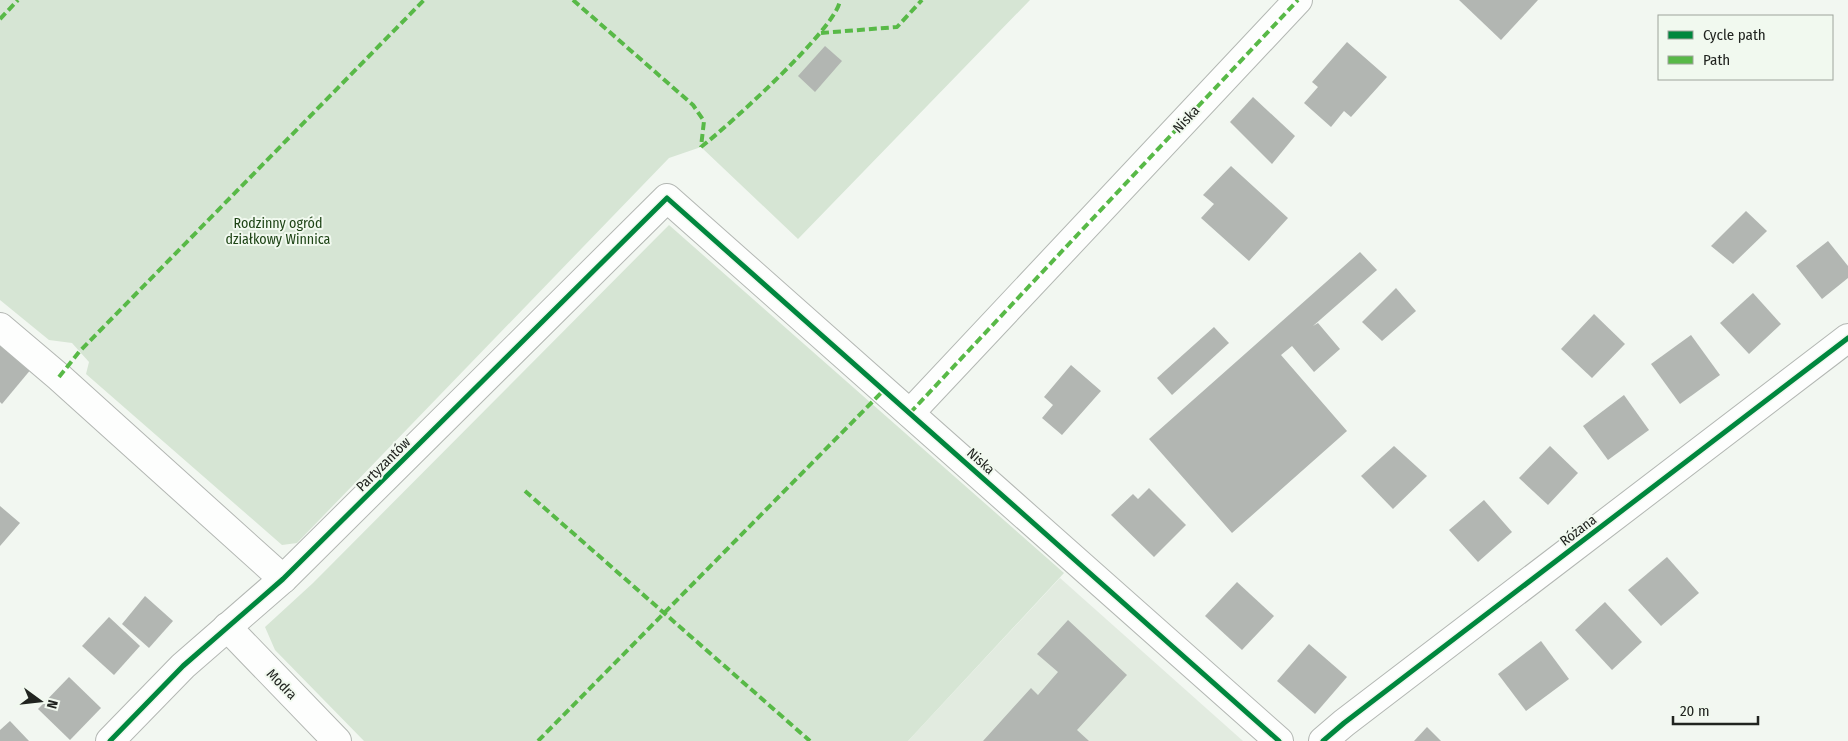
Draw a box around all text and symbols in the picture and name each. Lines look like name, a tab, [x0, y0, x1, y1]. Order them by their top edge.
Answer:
legend	[1658, 15, 1833, 80]
text: Cycle path	[1703, 26, 1766, 44]
text: Path	[1703, 51, 1730, 69]
street label: Niska	[1170, 102, 1203, 137]
park label: Rodzinny ogród działkowy Winnica	[226, 215, 331, 248]
street label: Partyzantów	[353, 434, 414, 495]
street label: Niska	[963, 445, 998, 478]
street label: Różana	[1557, 511, 1600, 550]
street label: Modra	[263, 665, 300, 703]
north arrow	[15, 676, 65, 726]
scale bar	[1673, 694, 1758, 726]
text: N	[43, 698, 61, 710]
text: 20 m	[1680, 702, 1710, 720]

